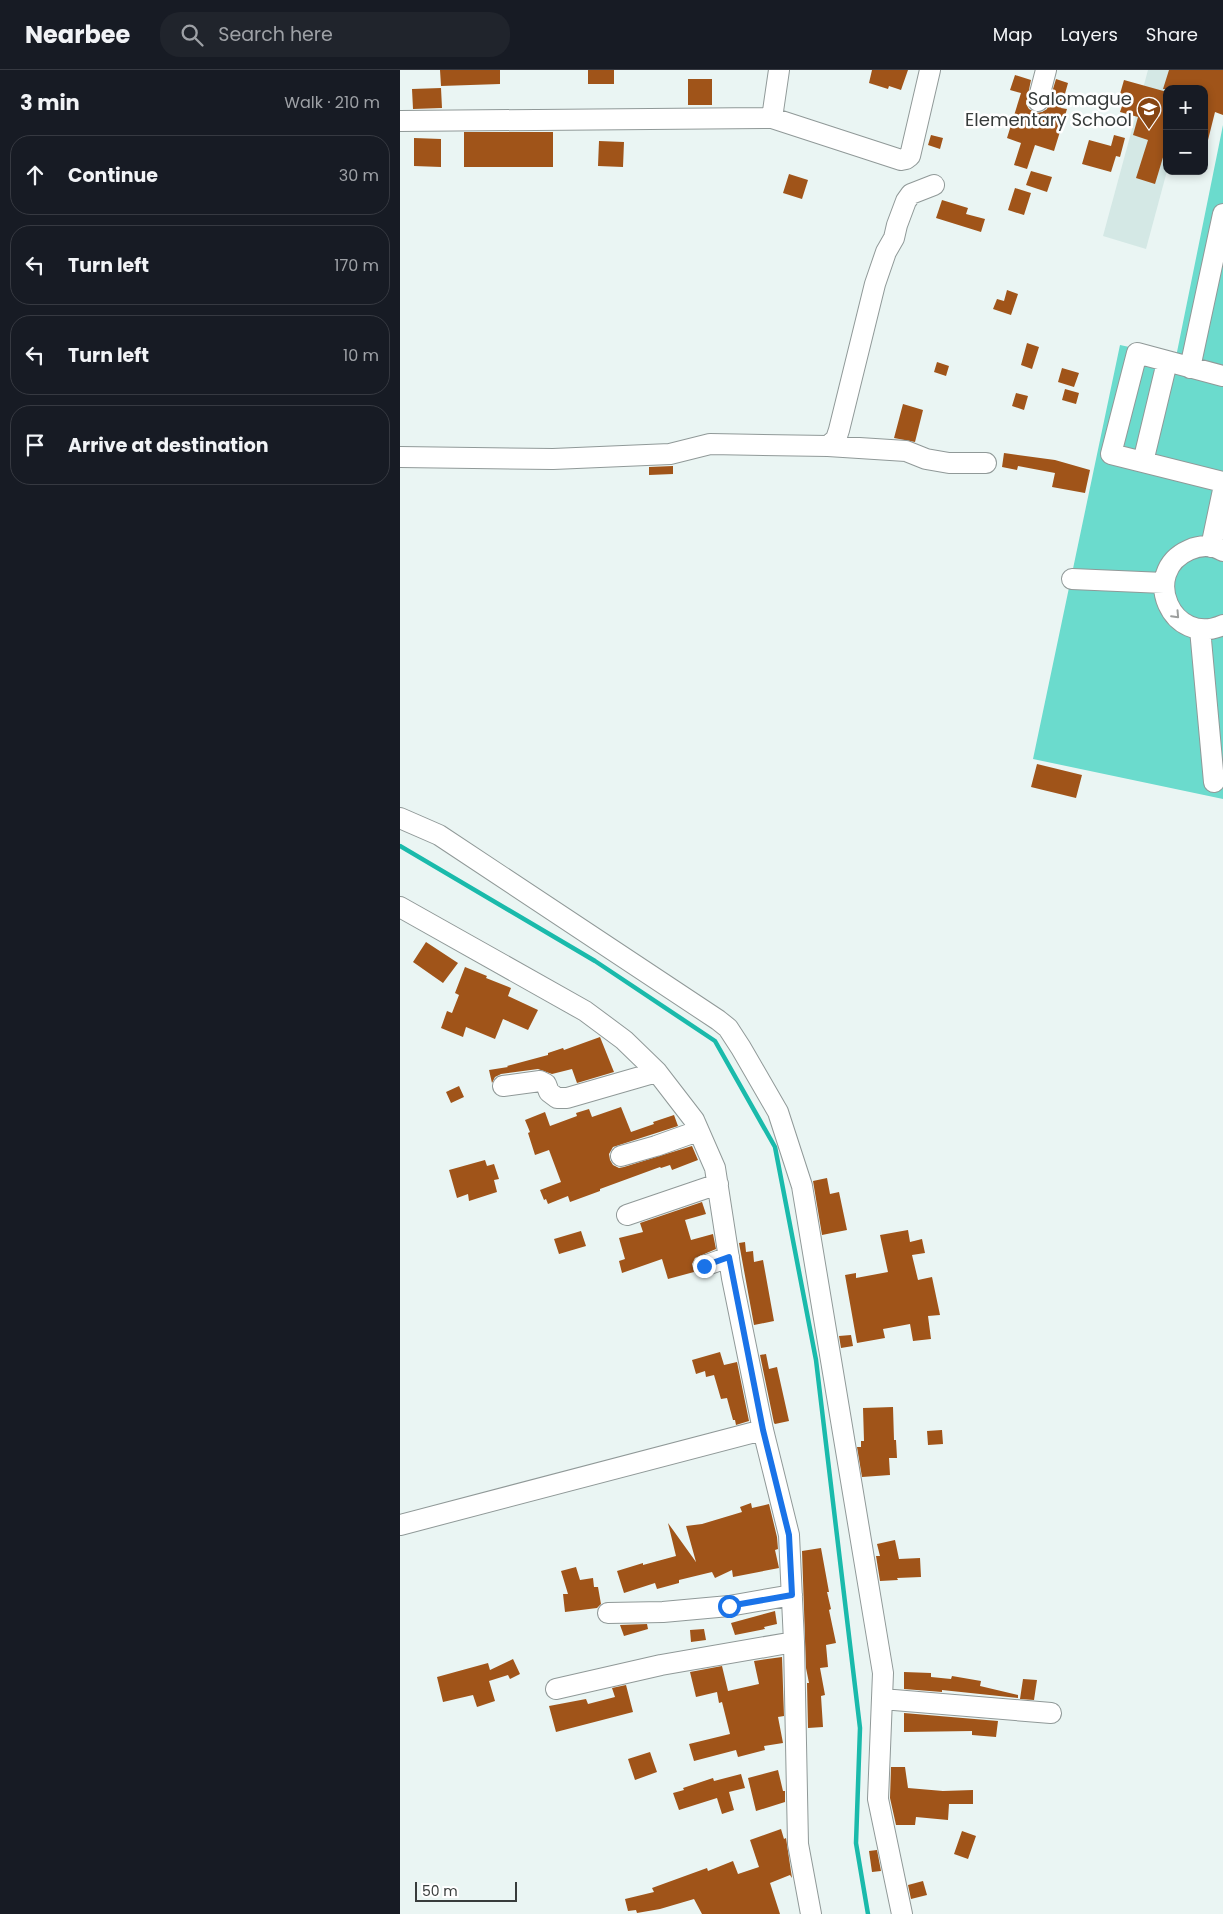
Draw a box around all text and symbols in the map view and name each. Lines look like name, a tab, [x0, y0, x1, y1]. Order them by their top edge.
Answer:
search box	[160, 12, 510, 57]
text: Nearbee	[25, 18, 130, 51]
icon: search	[178, 21, 206, 49]
text: Search here	[218, 21, 333, 48]
text: Map	[993, 22, 1033, 47]
text: Layers	[1061, 22, 1118, 47]
text: Share	[1146, 22, 1198, 47]
map controls	[1163, 85, 1208, 175]
button: +	[1163, 85, 1208, 130]
place label: Salomague Elementary School	[965, 86, 1132, 132]
text: 3 min	[20, 88, 80, 117]
text: Walk · 210 m	[284, 91, 380, 114]
school or university icon: Salomague Elementary School	[1136, 96, 1162, 130]
button: −	[1163, 130, 1208, 175]
icon: ahead	[21, 161, 49, 189]
text: Continue	[68, 162, 158, 189]
text: 30 m	[339, 164, 379, 187]
icon: left	[21, 251, 49, 279]
text: Turn left	[68, 252, 149, 279]
text: 170 m	[334, 254, 379, 277]
icon: left	[21, 341, 49, 369]
text: Turn left	[68, 342, 149, 369]
text: 10 m	[343, 344, 379, 367]
icon: arrive	[21, 431, 49, 459]
text: Arrive at destination	[68, 432, 269, 459]
one-way arrow	[1170, 610, 1179, 619]
route end	[693, 1255, 716, 1278]
route start	[718, 1595, 741, 1618]
scale bar	[415, 1879, 518, 1902]
text: 50 m	[422, 1881, 458, 1901]

